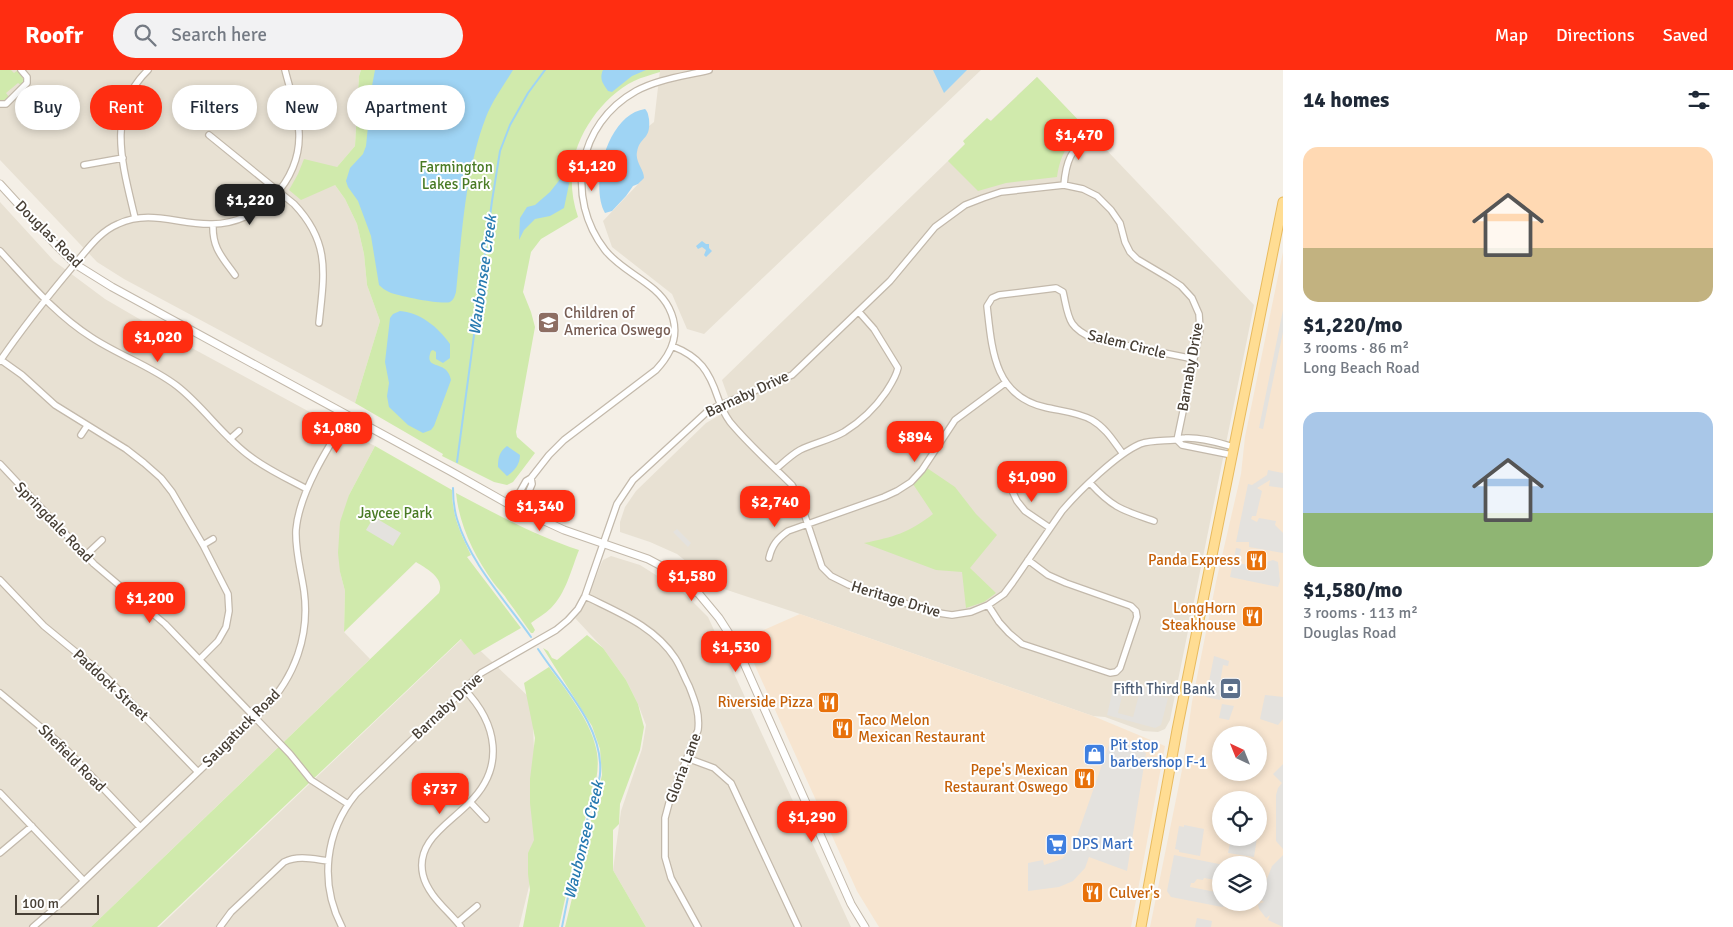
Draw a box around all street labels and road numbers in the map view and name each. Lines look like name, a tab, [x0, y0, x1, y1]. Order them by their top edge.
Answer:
street label: Douglas Road	[12, 197, 86, 271]
street label: Barnaby Drive	[1173, 321, 1207, 413]
street label: Salem Circle	[1086, 326, 1168, 362]
street label: Barnaby Drive	[703, 367, 791, 421]
street label: Springdale Road	[11, 478, 97, 566]
street label: Heritage Drive	[849, 577, 943, 621]
street label: Paddock Street	[70, 646, 152, 724]
street label: Barnaby Drive	[408, 669, 486, 743]
street label: Saugatuck Road	[198, 685, 284, 771]
street label: Shefield Road	[35, 721, 109, 795]
street label: Gloria Lane	[661, 731, 705, 805]

